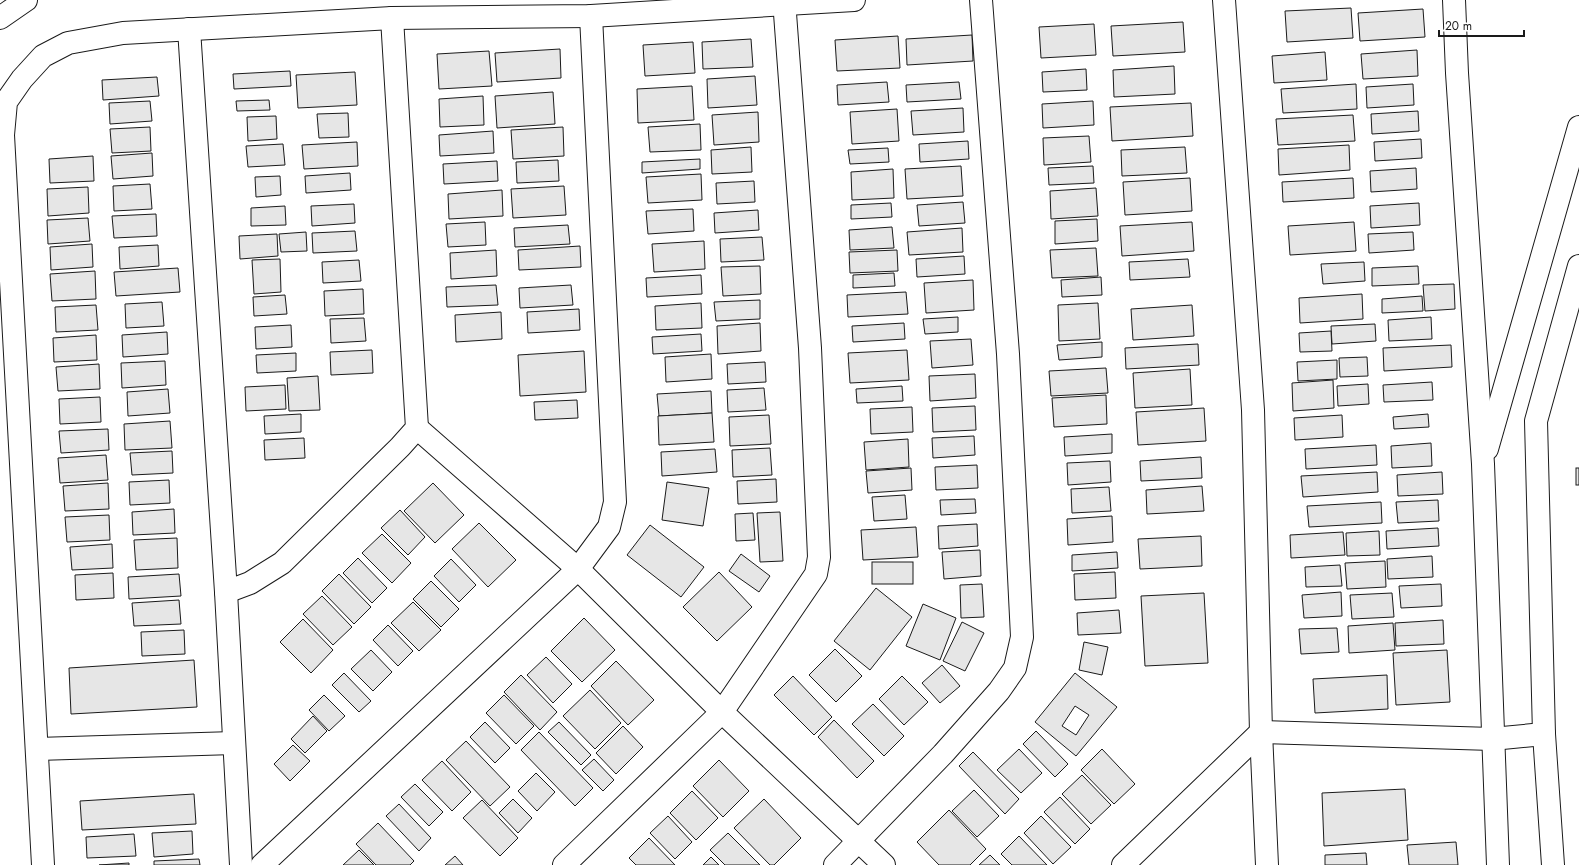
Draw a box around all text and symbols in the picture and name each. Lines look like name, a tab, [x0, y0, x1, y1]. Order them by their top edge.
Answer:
scale bar	[1439, 12, 1524, 38]
text: 20 m	[1445, 17, 1472, 35]

